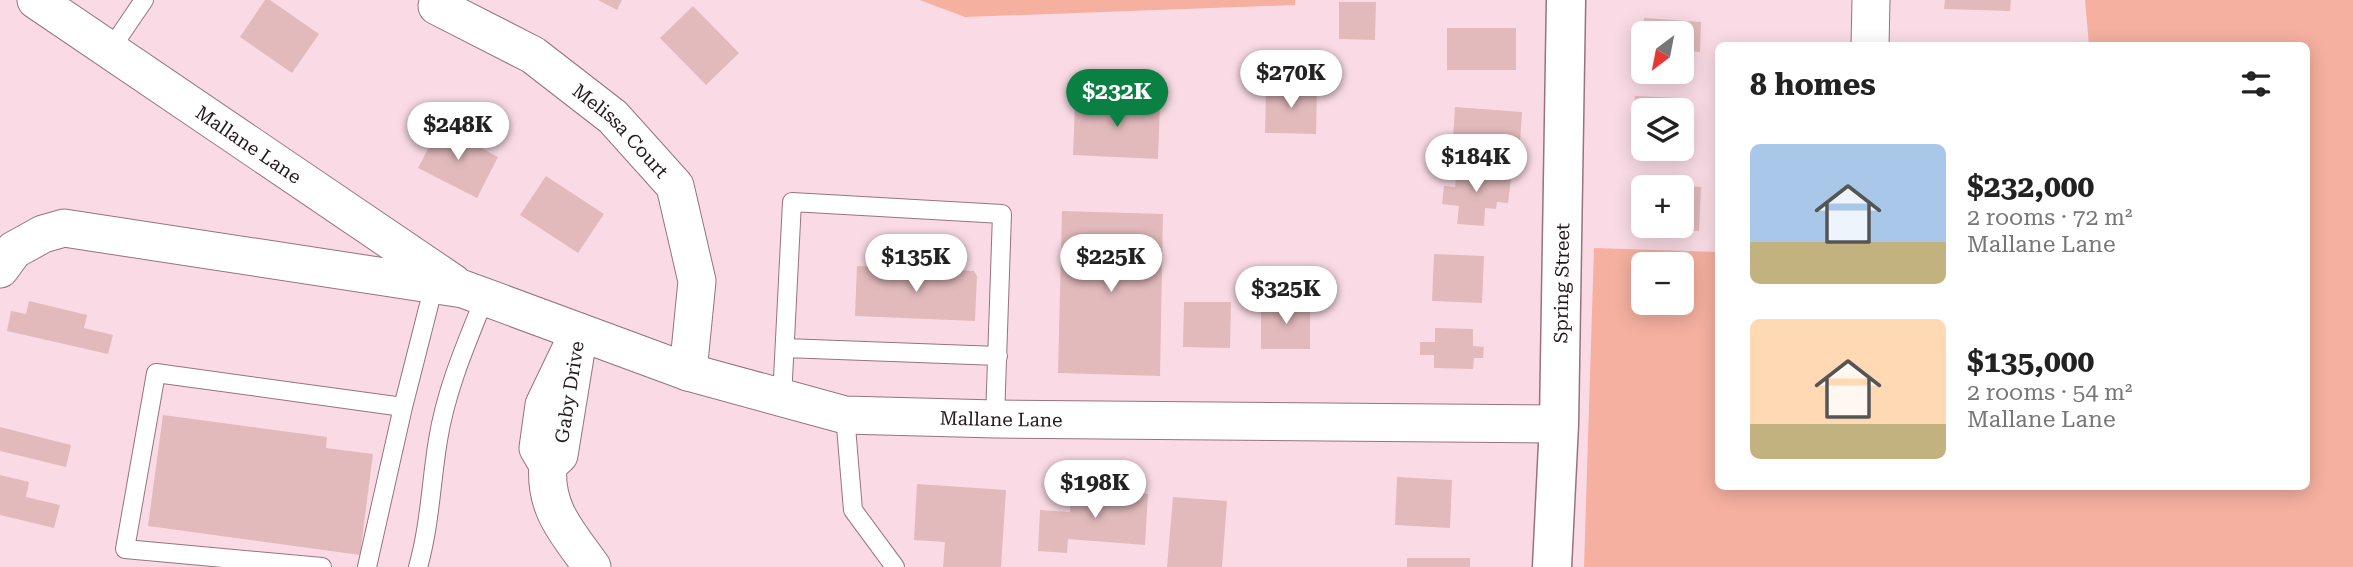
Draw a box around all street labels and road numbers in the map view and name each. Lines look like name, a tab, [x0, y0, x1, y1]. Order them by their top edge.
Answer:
street label: Melissa Court	[568, 79, 673, 183]
street label: Mallane Lane	[191, 101, 306, 189]
street label: Spring Street	[1549, 223, 1574, 344]
street label: Gaby Drive	[550, 339, 589, 445]
street label: Mallane Lane	[939, 407, 1063, 432]

